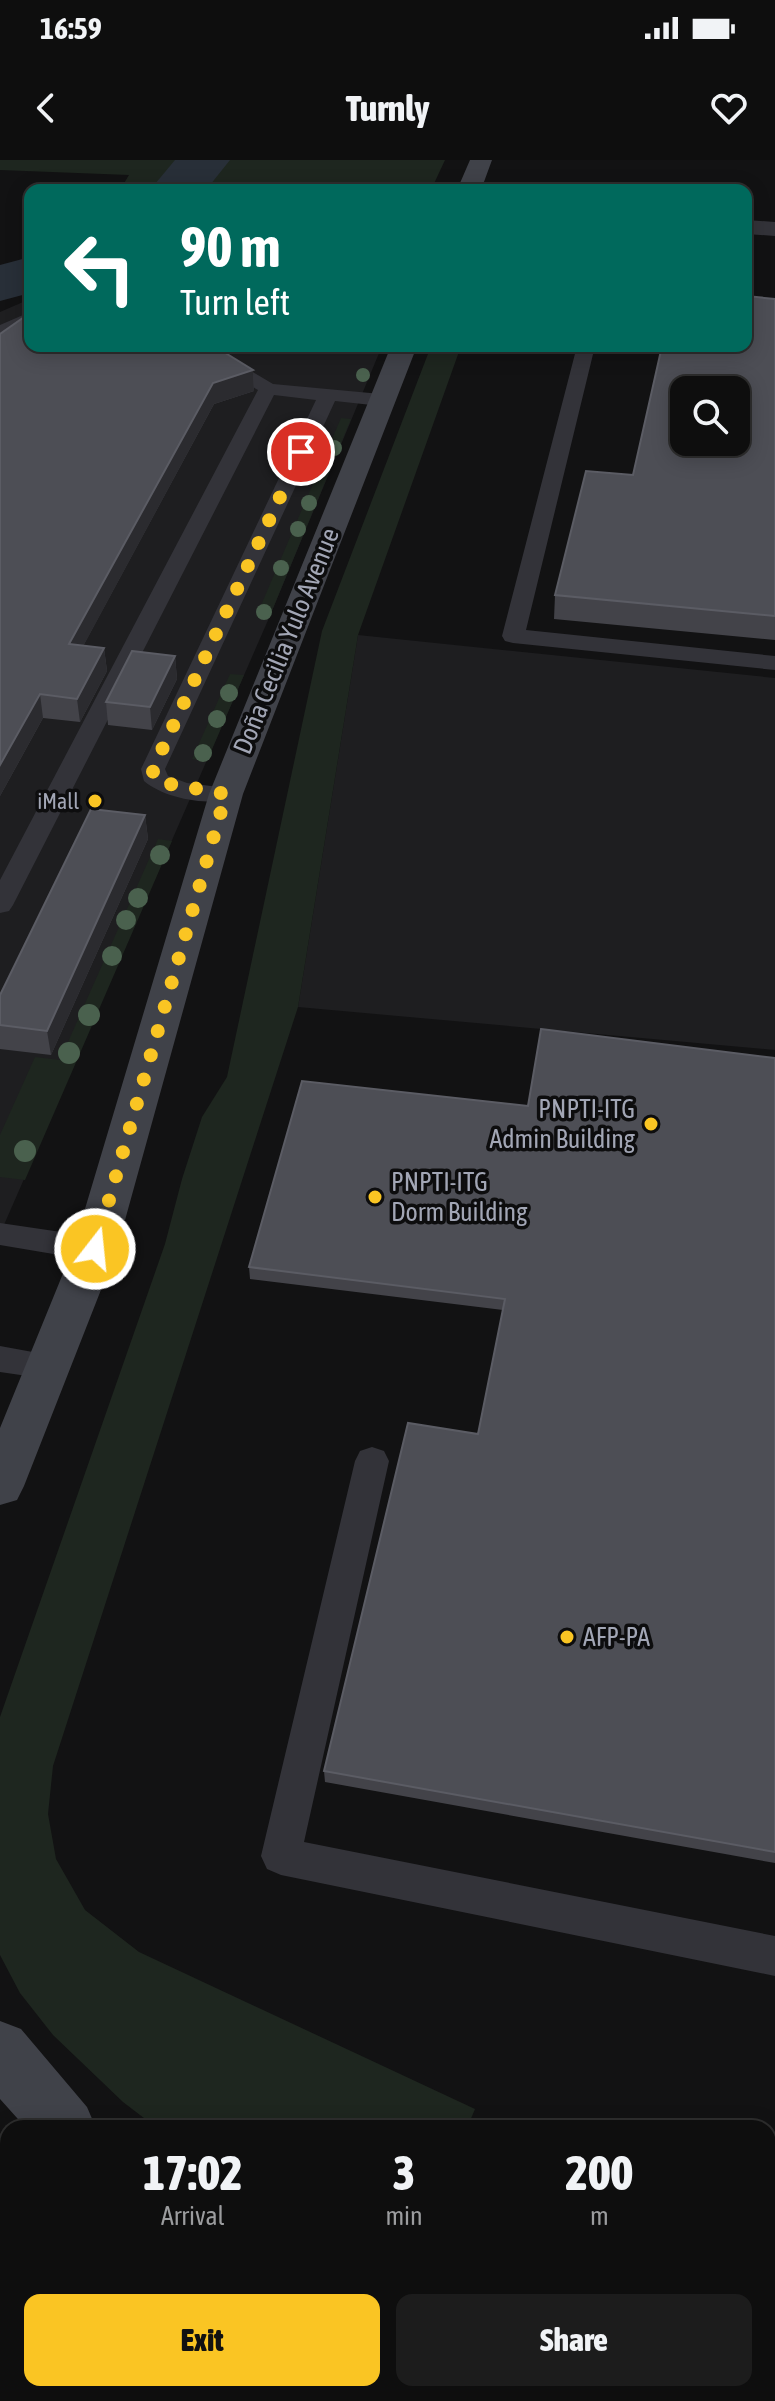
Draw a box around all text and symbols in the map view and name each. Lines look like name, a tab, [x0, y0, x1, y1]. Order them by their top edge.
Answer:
text: 16:59	[40, 11, 102, 45]
icon: back	[24, 86, 68, 130]
icon: heart	[707, 86, 751, 130]
text: Turnly	[346, 87, 429, 129]
text: 90 m	[180, 215, 281, 279]
icon: left	[48, 216, 152, 320]
text: Turn left	[180, 281, 290, 323]
map controls	[670, 376, 750, 456]
button: search	[670, 376, 750, 456]
pin	[267, 418, 335, 486]
icon: arrive	[279, 430, 323, 474]
street label: Doña Cecilia Yulo Avenue	[227, 524, 345, 758]
place label: iMall	[37, 788, 79, 814]
marker: iMall	[86, 792, 104, 810]
place label: PNPTI-ITG Admin Building	[489, 1094, 636, 1154]
marker: PNPTI-ITG Admin Building	[642, 1115, 660, 1133]
place label: PNPTI-ITG Dorm Building	[391, 1167, 528, 1227]
marker: PNPTI-ITG Dorm Building	[366, 1188, 384, 1206]
position arrow	[53, 1207, 137, 1291]
place label: AFP-PA	[583, 1622, 650, 1652]
marker: AFP-PA	[558, 1628, 576, 1646]
text: 17:02	[143, 2145, 243, 2200]
text: 3	[393, 2145, 415, 2200]
text: 200	[566, 2145, 633, 2200]
text: Arrival	[161, 2201, 224, 2231]
text: min	[385, 2201, 423, 2231]
text: m	[590, 2201, 609, 2231]
button: Exit	[24, 2294, 380, 2386]
button: Share	[396, 2294, 752, 2386]

